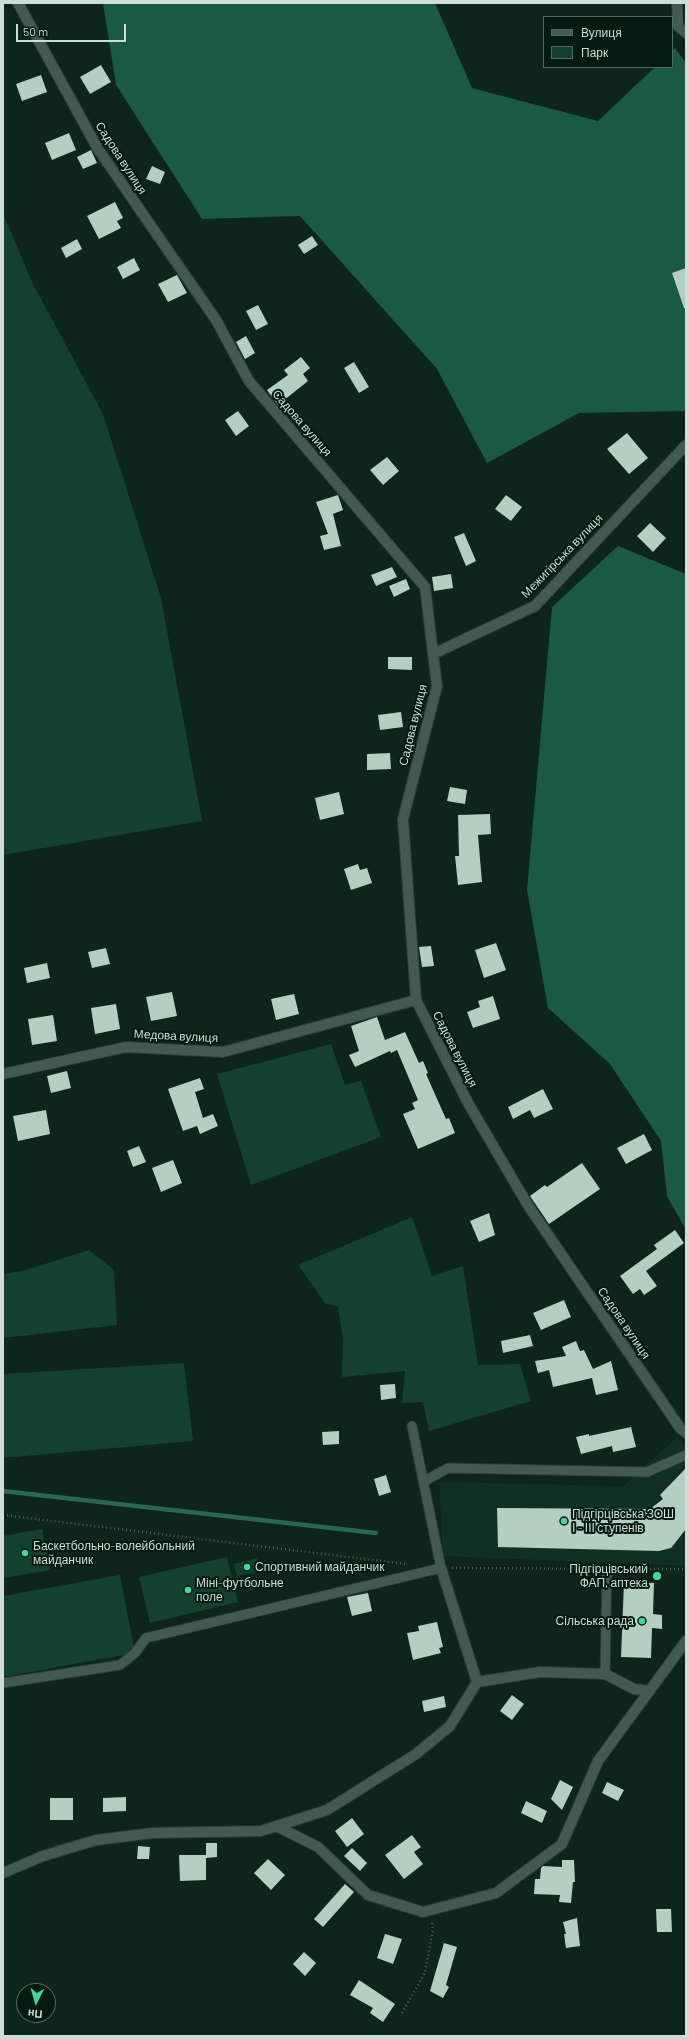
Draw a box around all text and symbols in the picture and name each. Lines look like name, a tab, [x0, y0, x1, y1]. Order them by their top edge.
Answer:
scale bar	[18, 16, 128, 42]
legend	[543, 16, 673, 68]
text: 50 m	[23, 24, 48, 38]
text: Вулиця	[581, 25, 622, 39]
text: Парк	[581, 45, 608, 59]
street label: Садова вулиця	[92, 119, 150, 197]
street label: Садова вулиця	[269, 387, 335, 459]
street label: Межигірська вулиця	[518, 511, 606, 601]
street label: Садова вулиця	[396, 683, 430, 767]
street label: Садова вулиця	[430, 1009, 480, 1089]
street label: Медова вулиця	[133, 1027, 219, 1045]
street label: Садова вулиця	[595, 1284, 653, 1362]
place label: Підгірцівська ЗОШ І - ІІІ ступенів	[572, 1507, 674, 1535]
marker: Підгірцівська ЗОШ І - ІІІ ступенів	[559, 1516, 569, 1526]
place label: Баскетбольно-волейбольний майданчик	[33, 1539, 195, 1567]
marker: Баскетбольно-волейбольний майданчик	[20, 1548, 30, 1558]
place label: Спортивний майданчик	[255, 1560, 384, 1574]
marker: Спортивний майданчик	[242, 1562, 252, 1572]
place label: Підгірцівський ФАП, аптека	[569, 1562, 648, 1590]
marker: Підгірцівський ФАП, аптека	[651, 1570, 663, 1582]
place label: Міні-футбольне поле	[196, 1576, 284, 1604]
marker: Міні-футбольне поле	[183, 1585, 193, 1595]
place label: Сільська рада	[556, 1614, 634, 1628]
marker: Сільська рада	[637, 1616, 647, 1626]
north arrow	[16, 1983, 56, 2023]
text: Пн	[27, 2007, 43, 2022]

